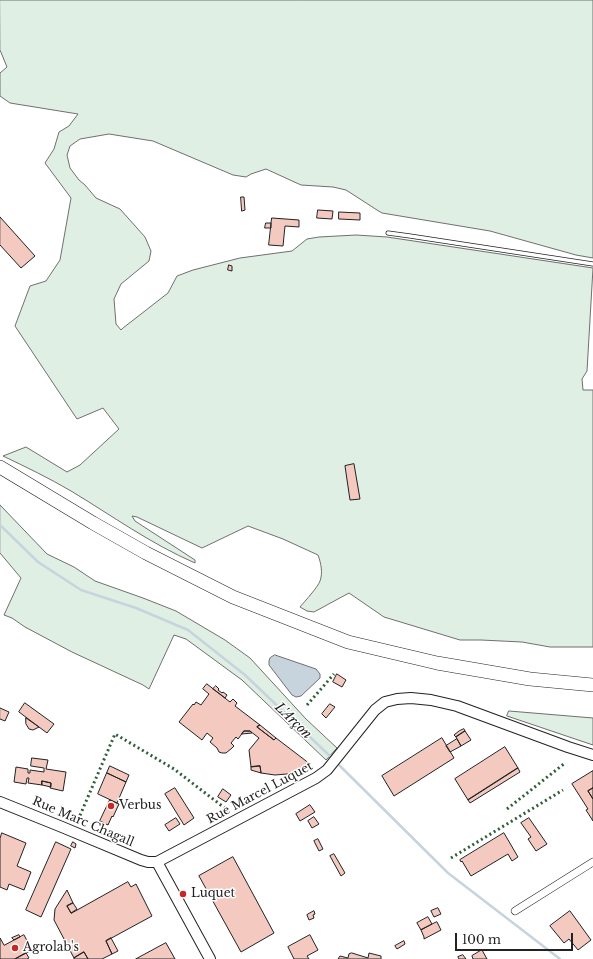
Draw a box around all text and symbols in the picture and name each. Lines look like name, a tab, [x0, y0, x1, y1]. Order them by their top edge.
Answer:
water label: L'Arçon	[271, 700, 315, 742]
street label: Rue Marcel Luquet	[205, 759, 315, 827]
street label: Rue Marc Chagall	[30, 794, 136, 850]
place label: Verbus	[119, 799, 161, 813]
marker: Verbus	[106, 801, 116, 811]
place label: Luquet	[191, 887, 235, 901]
marker: Luquet	[178, 889, 188, 899]
scale bar	[457, 925, 575, 951]
text: 100 m	[462, 932, 501, 947]
place label: Agrolab's	[23, 941, 79, 955]
marker: Agrolab's	[10, 943, 20, 953]

